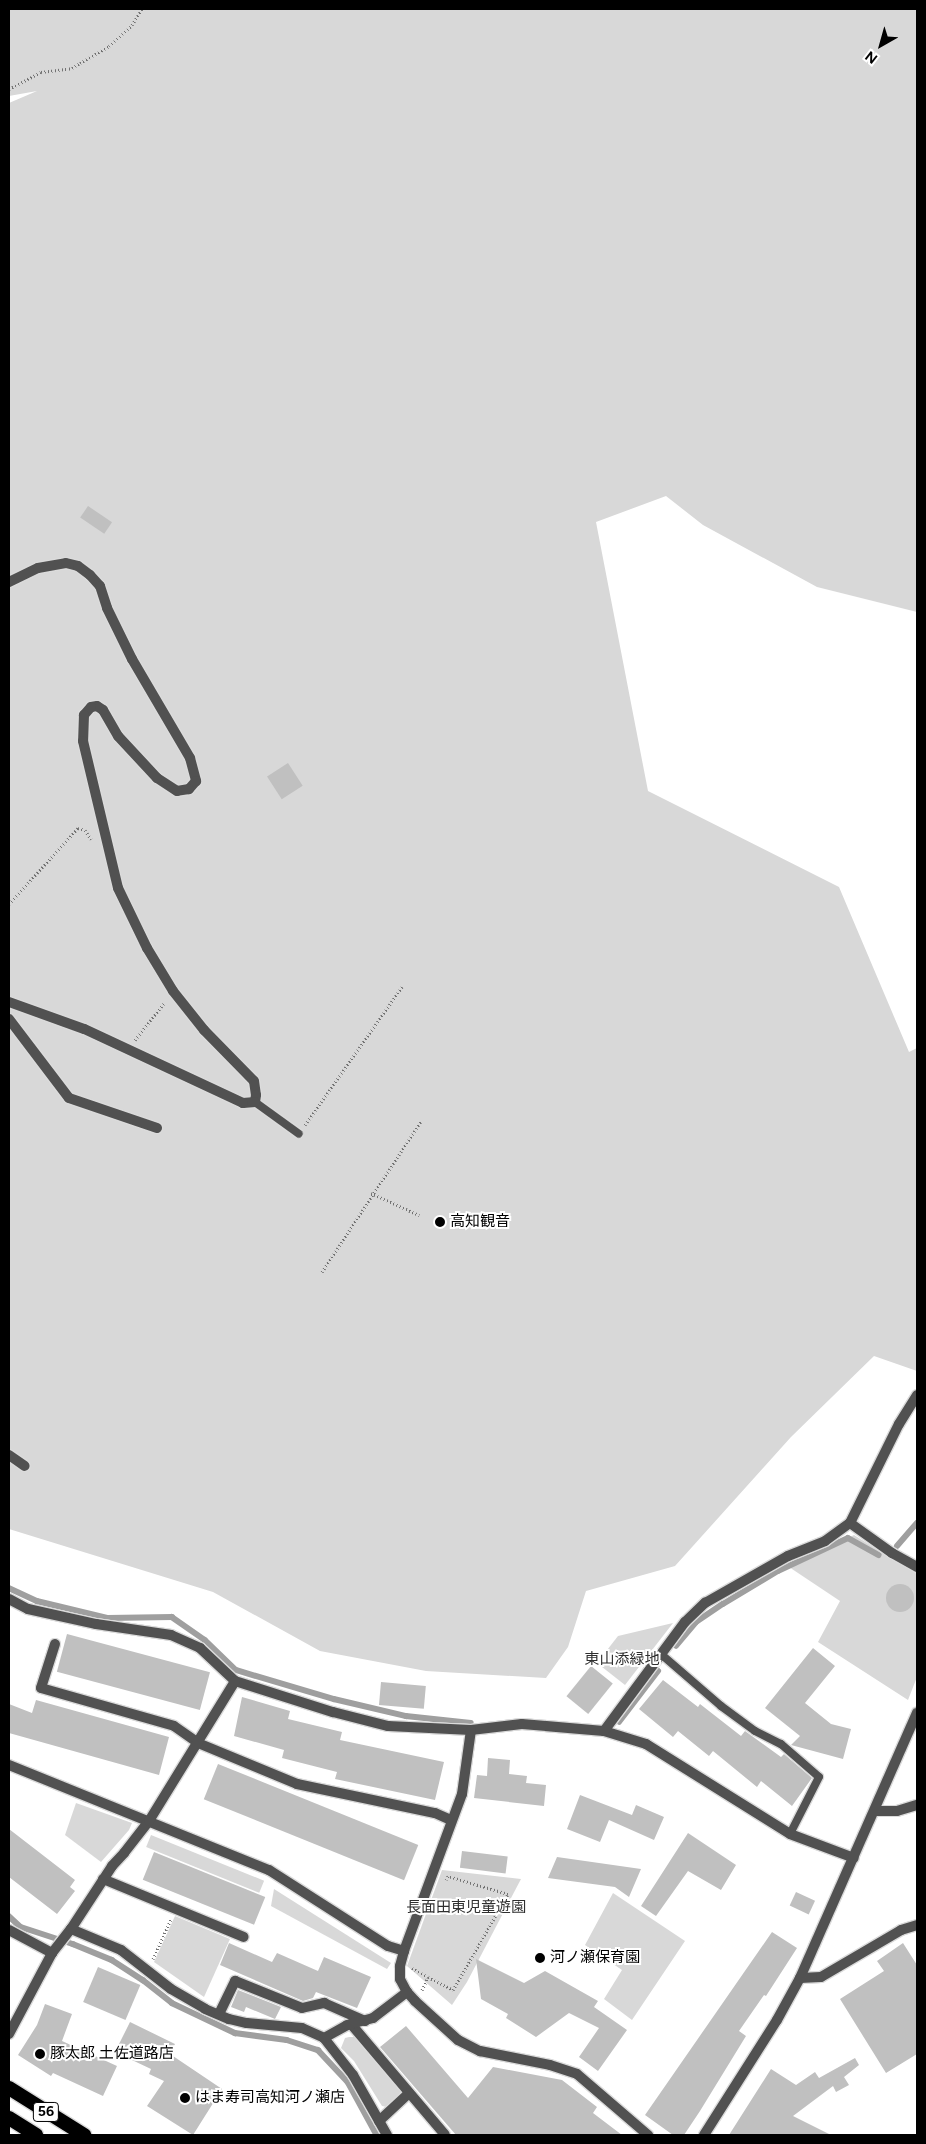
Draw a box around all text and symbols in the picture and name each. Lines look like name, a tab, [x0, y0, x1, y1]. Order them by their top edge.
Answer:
north arrow	[856, 20, 906, 70]
text: N	[862, 47, 881, 67]
place label: 高知観音	[450, 1213, 510, 1231]
marker: 高知観音	[434, 1216, 446, 1228]
park label: 東山添緑地	[585, 1651, 659, 1669]
park label: 長面田東児童遊園	[406, 1899, 526, 1917]
place label: 河ノ瀬保育園	[550, 1949, 640, 1967]
marker: 河ノ瀬保育園	[534, 1952, 546, 1964]
place label: 豚太郎 土佐道路店	[50, 2045, 174, 2063]
marker: 豚太郎 土佐道路店	[34, 2048, 46, 2060]
place label: はま寿司高知河ノ瀬店	[195, 2089, 345, 2107]
marker: はま寿司高知河ノ瀬店	[179, 2092, 191, 2104]
road number: 56	[32, 2100, 60, 2124]

